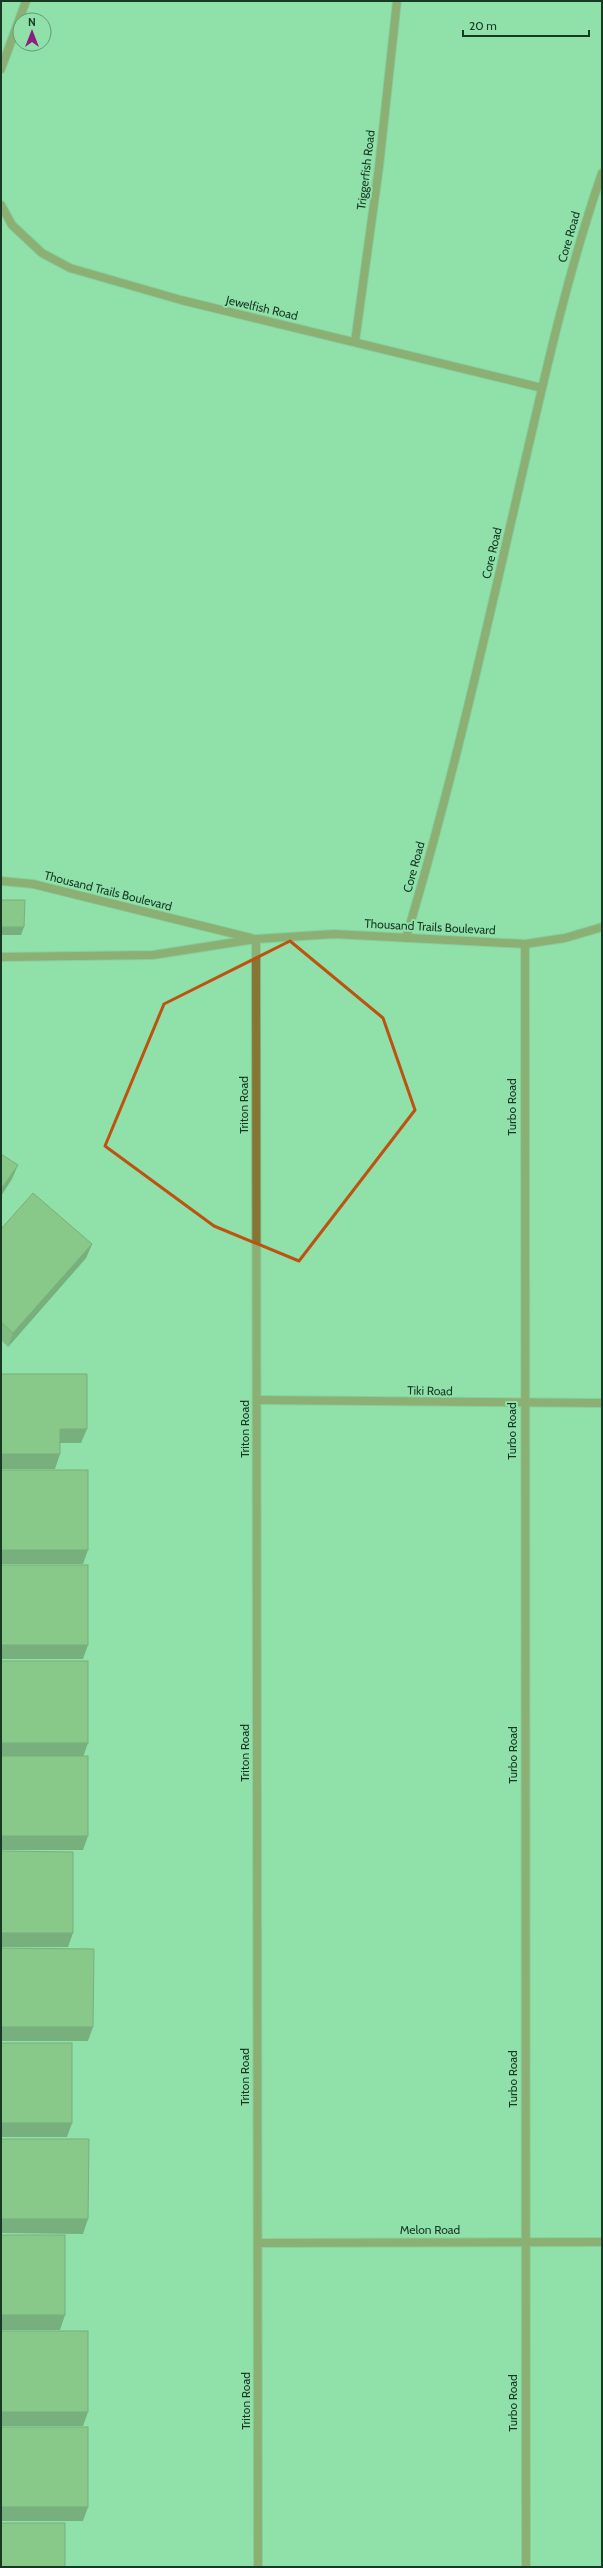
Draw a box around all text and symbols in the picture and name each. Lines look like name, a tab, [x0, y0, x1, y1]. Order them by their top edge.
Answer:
north arrow	[12, 12, 52, 52]
scale bar	[463, 12, 589, 38]
text: N	[28, 15, 36, 29]
text: 20 m	[469, 18, 497, 33]
street label: Triggerfish Road	[353, 129, 378, 211]
street label: Core Road	[554, 210, 583, 264]
street label: Jewelfish Road	[224, 292, 300, 323]
street label: Core Road	[478, 526, 505, 580]
street label: Core Road	[399, 840, 428, 894]
street label: Thousand Trails Boulevard	[43, 867, 174, 914]
street label: Thousand Trails Boulevard	[364, 916, 496, 937]
street label: Triton Road	[236, 1076, 251, 1134]
street label: Turbo Road	[504, 1078, 519, 1136]
street label: Tiki Road	[407, 1383, 453, 1398]
street label: Triton Road	[237, 1400, 252, 1458]
street label: Turbo Road	[504, 1402, 519, 1460]
street label: Triton Road	[237, 1724, 252, 1782]
street label: Turbo Road	[505, 1726, 520, 1784]
street label: Triton Road	[237, 2048, 252, 2106]
street label: Turbo Road	[505, 2050, 520, 2108]
street label: Melon Road	[400, 2222, 460, 2237]
street label: Triton Road	[238, 2372, 253, 2430]
street label: Turbo Road	[505, 2374, 520, 2432]

